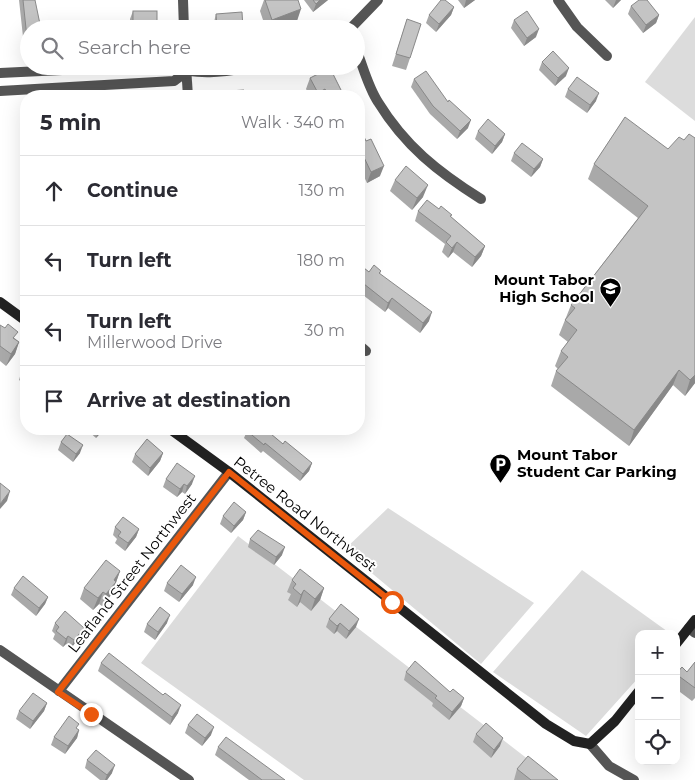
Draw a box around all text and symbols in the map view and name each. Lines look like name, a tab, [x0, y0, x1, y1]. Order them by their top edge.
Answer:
search box	[20, 20, 365, 75]
icon: search	[38, 34, 66, 62]
text: Search here	[78, 36, 191, 59]
text: 5 min	[40, 110, 101, 135]
text: Walk · 340 m	[241, 113, 345, 132]
icon: ahead	[40, 177, 68, 205]
text: Continue	[87, 179, 178, 202]
text: 130 m	[298, 181, 345, 200]
icon: left	[40, 247, 68, 275]
text: Turn left	[87, 249, 172, 272]
text: 180 m	[297, 251, 345, 270]
place label: Mount Tabor High School	[494, 270, 595, 306]
school or university icon: Mount Tabor High School	[598, 277, 622, 308]
text: Turn left	[87, 310, 172, 333]
icon: left	[40, 317, 68, 345]
text: 30 m	[304, 321, 345, 340]
text: Millerwood Drive	[87, 333, 222, 352]
icon: arrive	[40, 387, 68, 415]
text: Arrive at destination	[87, 389, 291, 412]
place label: Mount Tabor Student Car Parking	[517, 445, 677, 481]
street label: Petree Road Northwest	[230, 452, 381, 575]
parking icon: Mount Tabor Student Car Parking	[489, 452, 513, 483]
street label: Leafland Street Northwest	[63, 489, 200, 656]
route start	[381, 591, 404, 614]
map controls	[635, 630, 680, 765]
button: +	[635, 630, 680, 675]
button: −	[635, 675, 680, 720]
route end	[80, 703, 103, 726]
button: locate	[635, 720, 680, 765]

